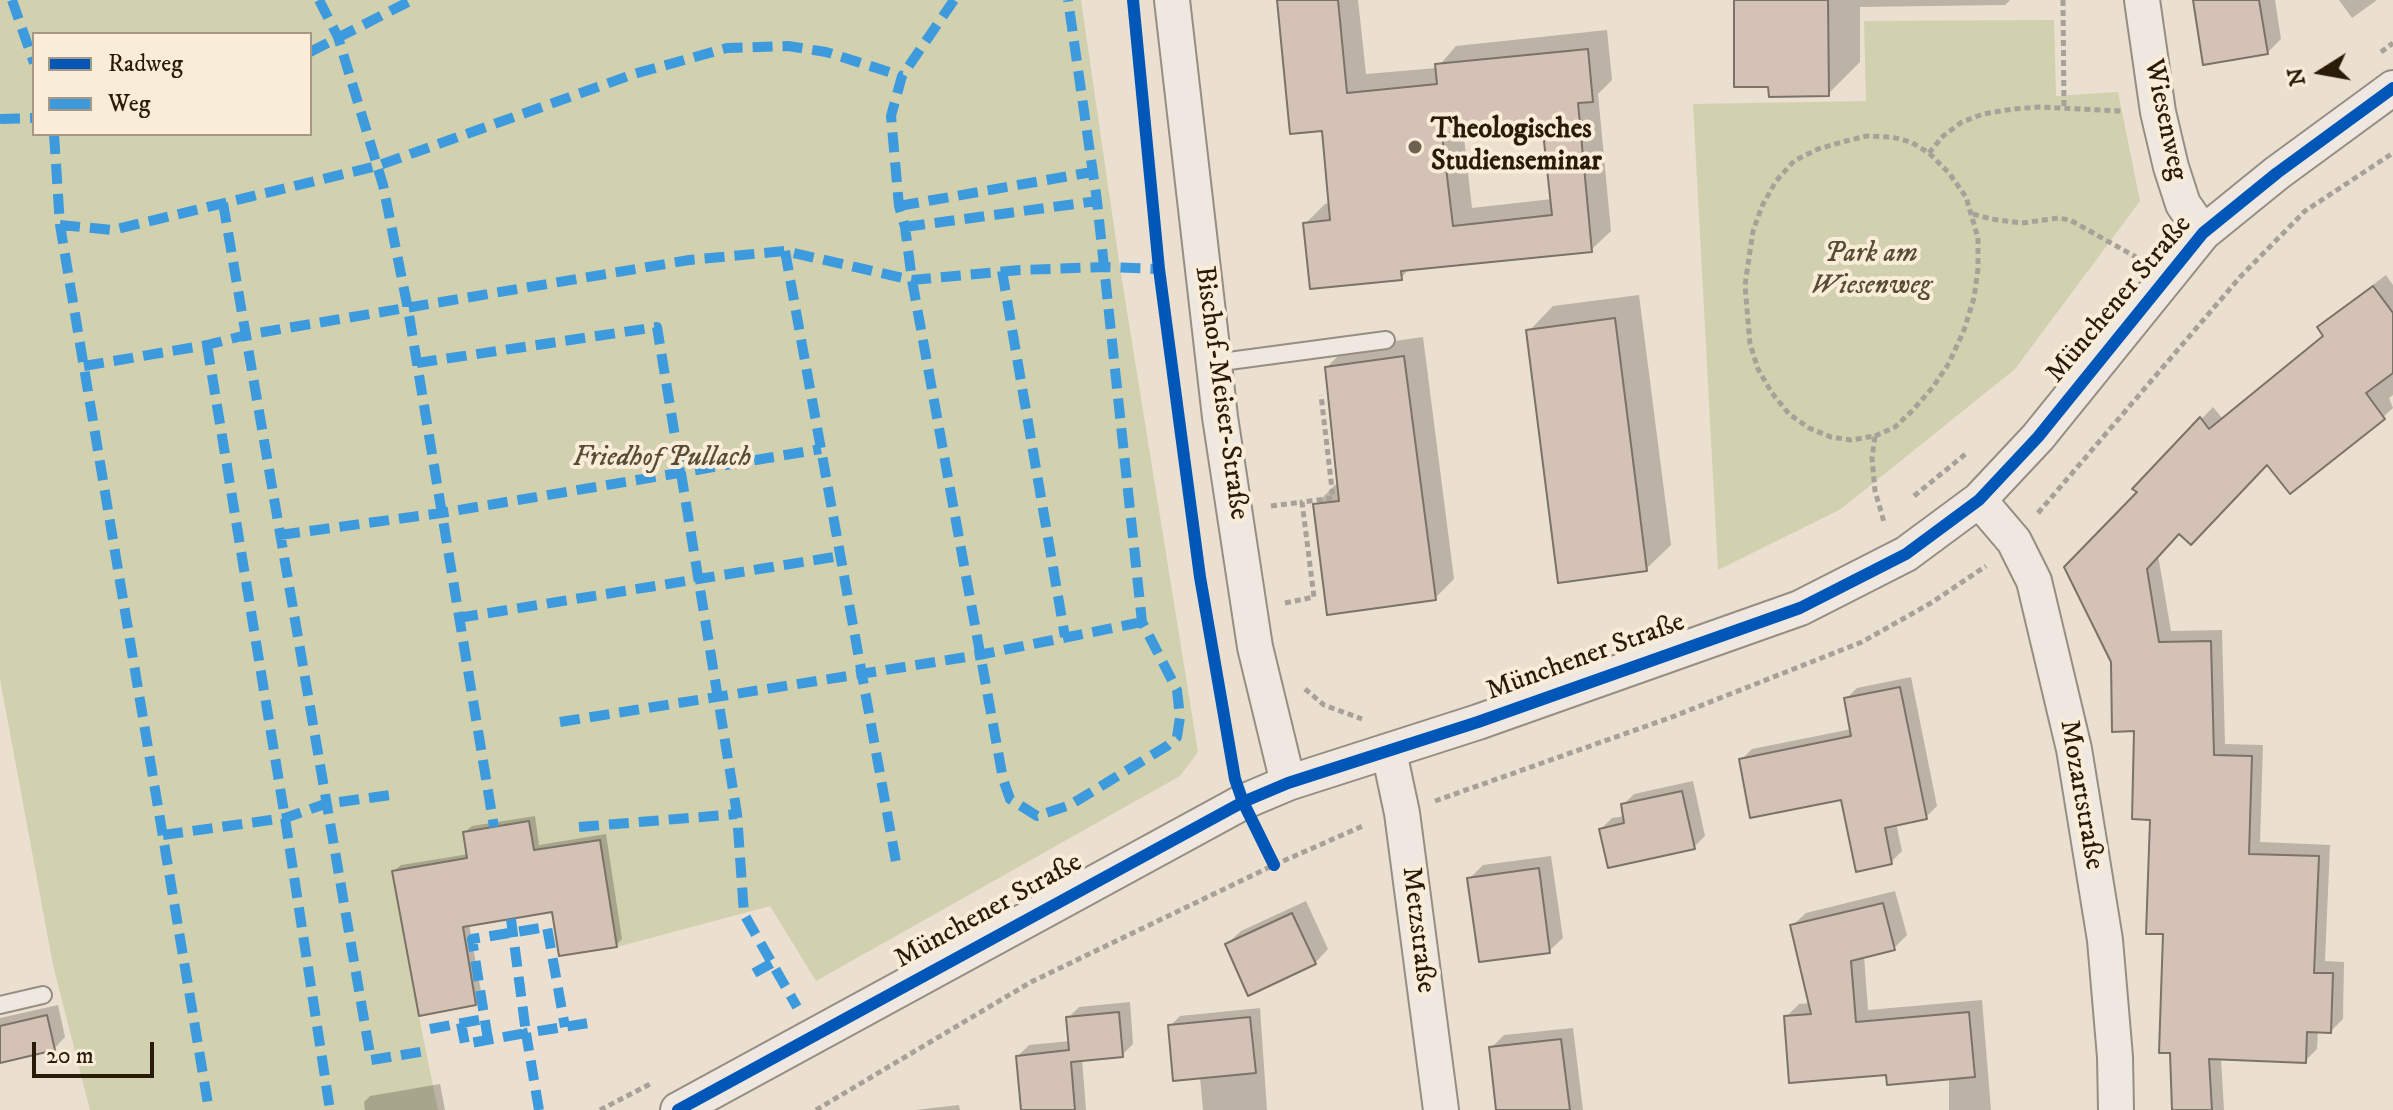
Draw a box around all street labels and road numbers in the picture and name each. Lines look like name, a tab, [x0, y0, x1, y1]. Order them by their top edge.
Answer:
street label: Wiesenweg	[2135, 56, 2193, 184]
street label: Münchener Straße	[2040, 209, 2200, 391]
street label: Bischof-Meiser-Straße	[1186, 264, 1254, 522]
street label: Münchener Straße	[1482, 607, 1690, 709]
street label: Mozartstraße	[2050, 718, 2110, 872]
street label: Münchener Straße	[890, 847, 1088, 977]
street label: Metzstraße	[1393, 865, 1441, 995]

